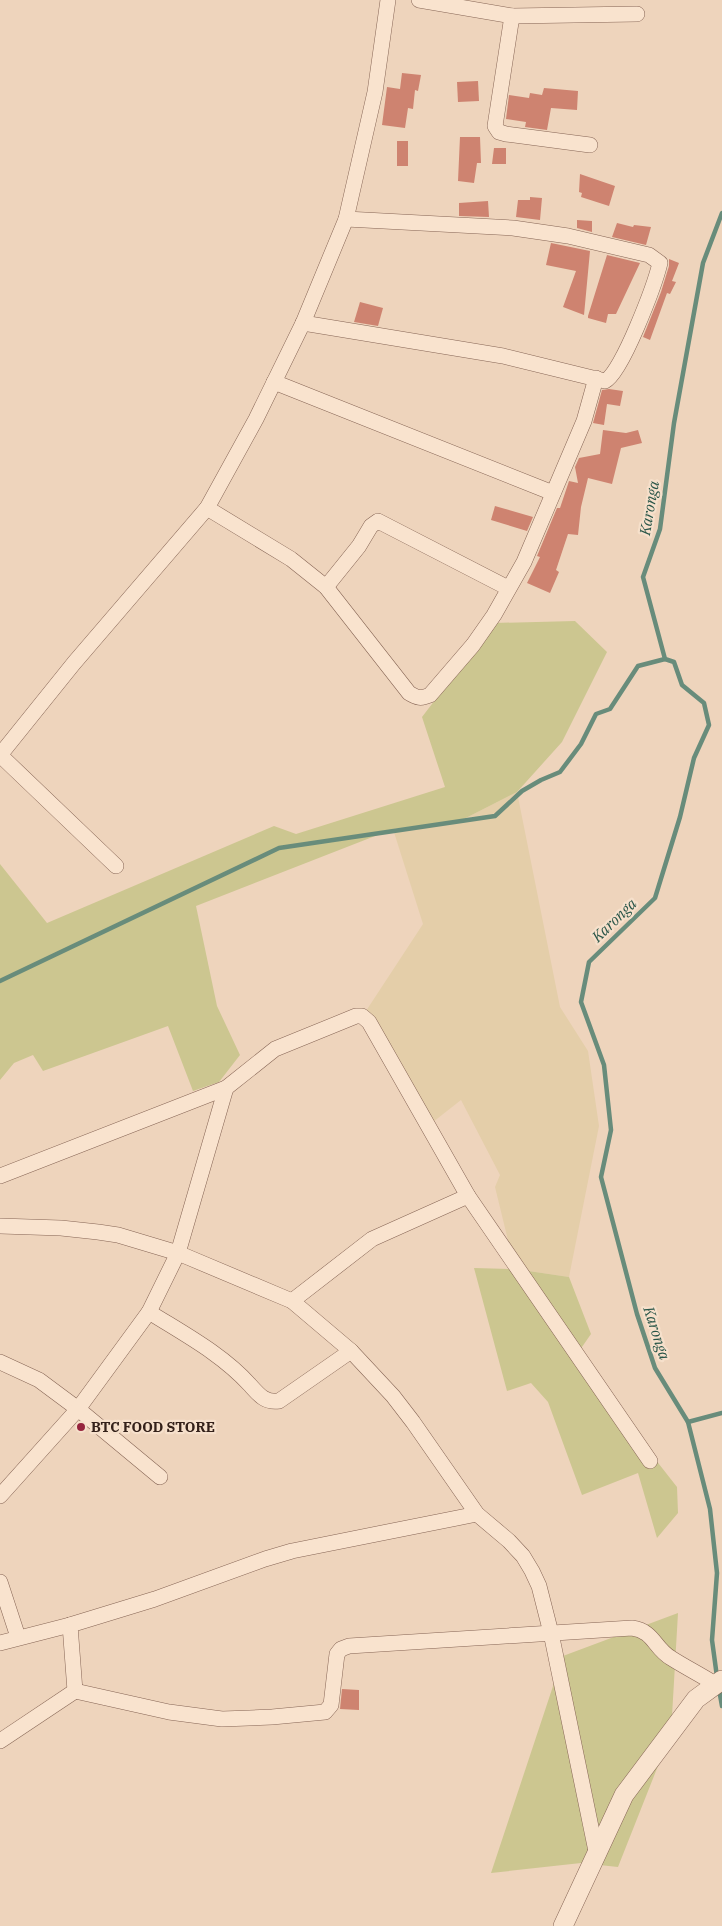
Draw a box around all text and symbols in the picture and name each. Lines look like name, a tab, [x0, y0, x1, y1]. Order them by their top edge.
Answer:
water label: Karonga	[635, 478, 663, 538]
water label: Karonga	[587, 893, 641, 947]
water label: Karonga	[639, 1303, 675, 1363]
place label: BTC FOOD STORE	[91, 1418, 215, 1436]
marker: BTC FOOD STORE	[75, 1421, 87, 1433]

